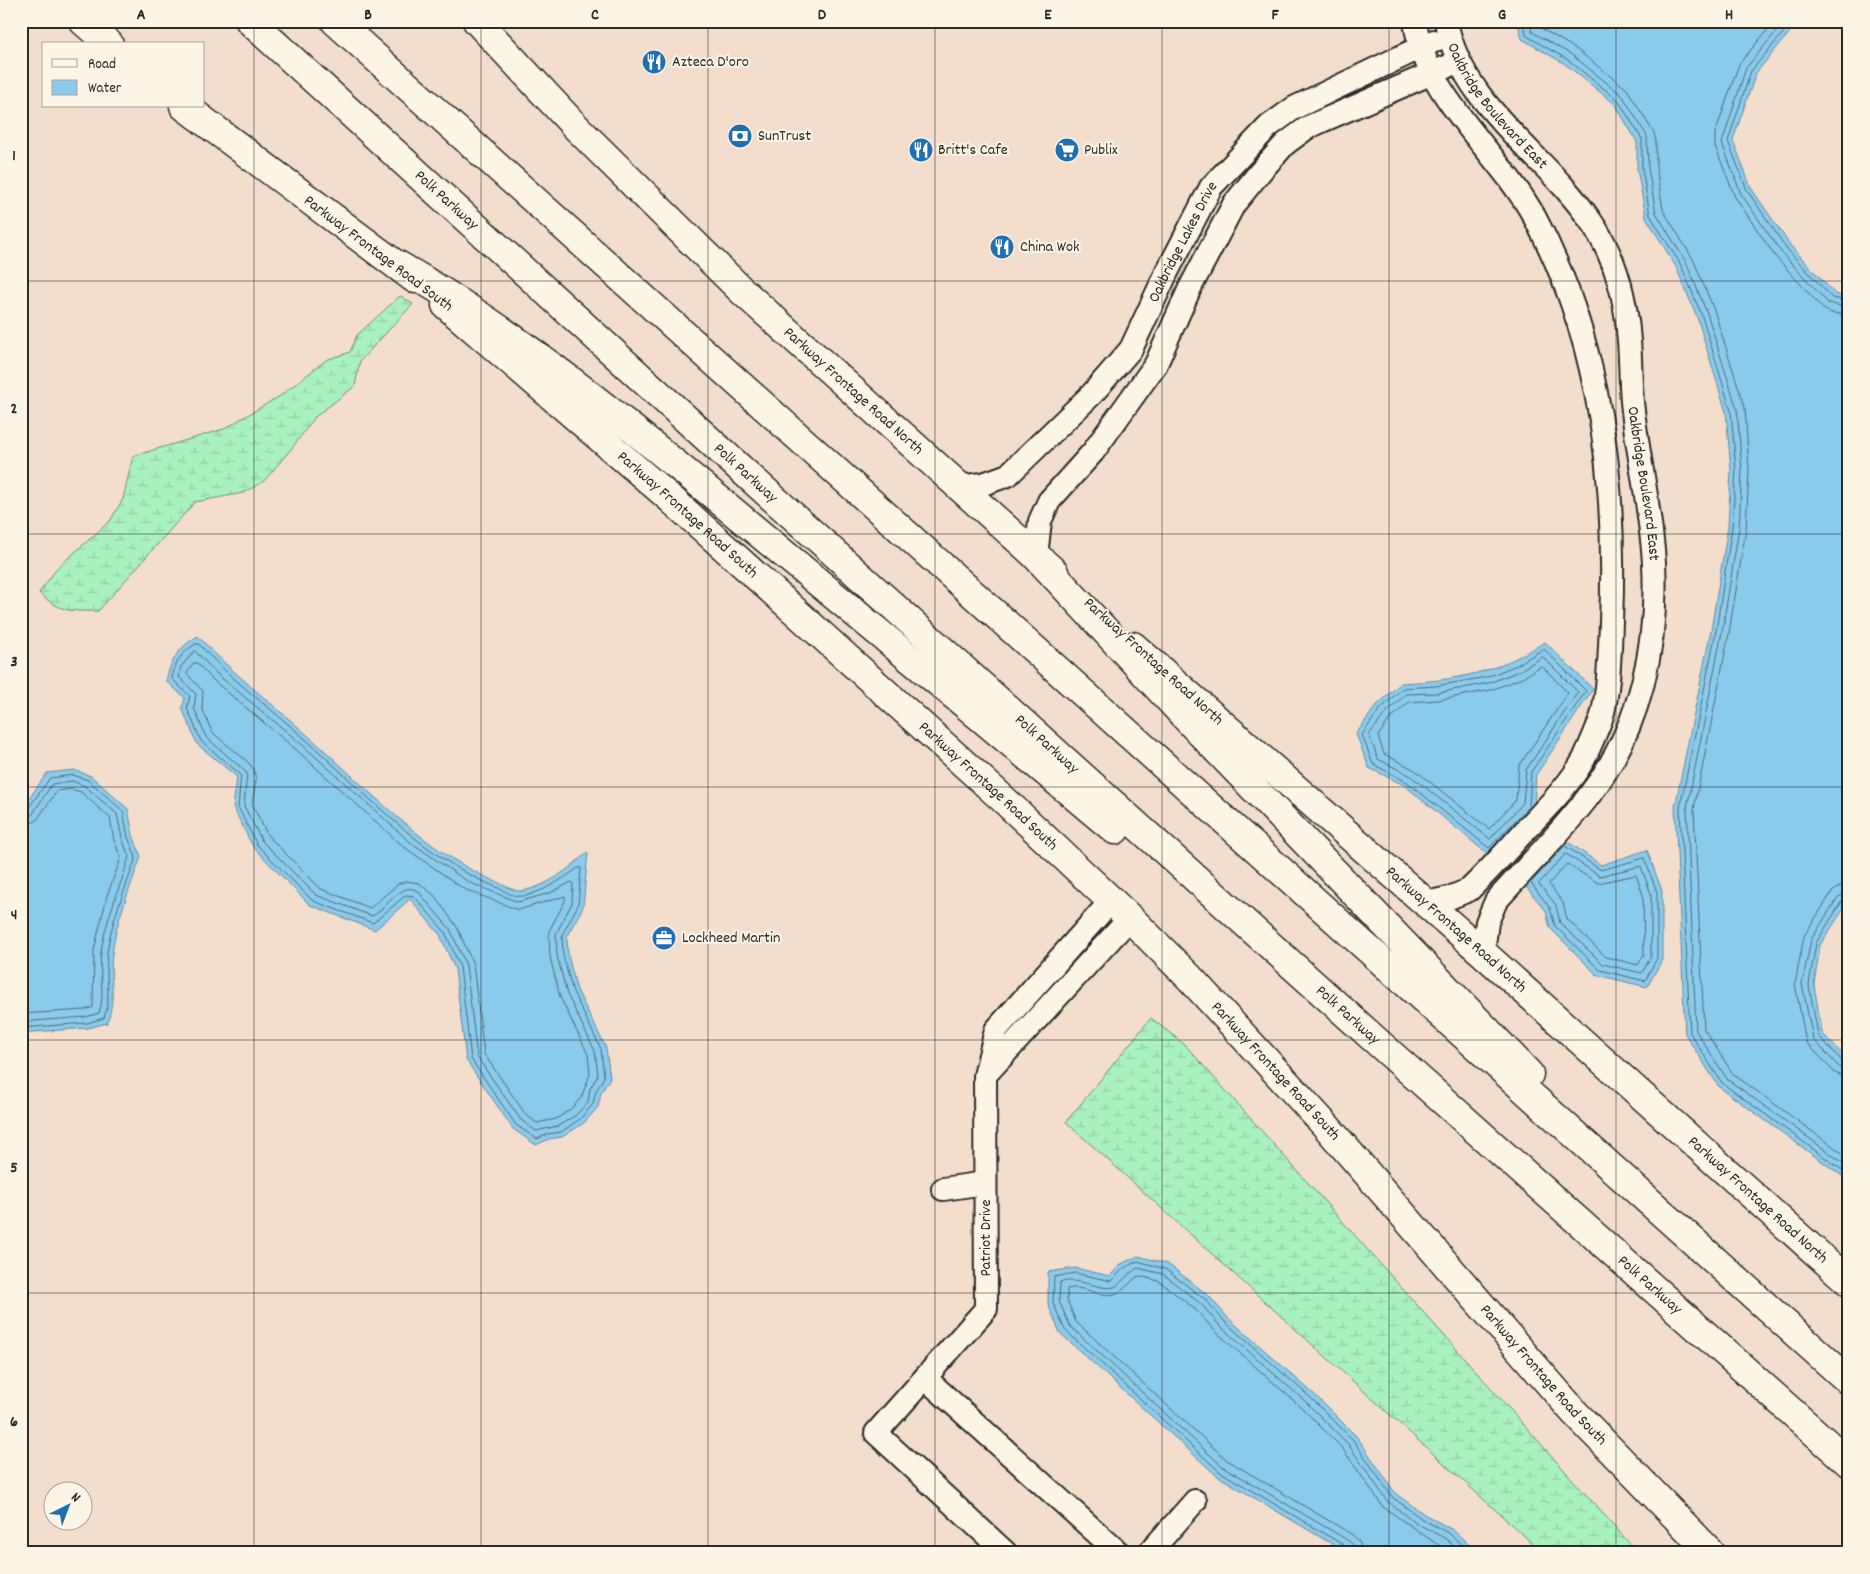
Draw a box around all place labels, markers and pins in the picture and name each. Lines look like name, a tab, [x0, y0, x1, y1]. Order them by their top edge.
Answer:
restaurant icon: Azteca D'oro	[641, 49, 667, 75]
place label: Azteca D'oro	[672, 51, 749, 74]
bank icon: SunTrust	[727, 123, 753, 149]
place label: SunTrust	[758, 125, 811, 148]
restaurant icon: Britt's Cafe	[908, 137, 934, 163]
supermarket icon: Publix	[1054, 137, 1080, 163]
place label: Britt's Cafe	[938, 139, 1008, 162]
place label: Publix	[1084, 139, 1118, 162]
restaurant icon: China Wok	[989, 234, 1015, 260]
place label: China Wok	[1020, 236, 1080, 259]
office icon: Lockheed Martin	[651, 925, 677, 951]
place label: Lockheed Martin	[682, 927, 780, 950]

